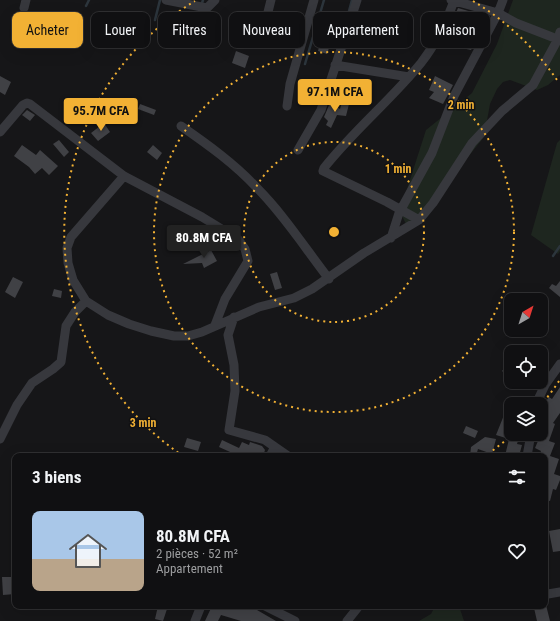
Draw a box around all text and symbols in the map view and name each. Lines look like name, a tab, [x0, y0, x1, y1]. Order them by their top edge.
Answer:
chip: Acheter	[12, 12, 83, 48]
chip: Louer	[91, 12, 150, 48]
chip: Filtres	[158, 12, 221, 48]
chip: Nouveau	[229, 12, 305, 48]
chip: Appartement	[313, 12, 413, 48]
chip: Maison	[421, 12, 490, 48]
pin: 97.1M CFA	[289, 79, 381, 113]
text: 97.1M CFA	[307, 84, 363, 99]
pin: 95.7M CFA	[55, 98, 147, 132]
text: 2 min	[448, 98, 474, 112]
text: 95.7M CFA	[73, 103, 129, 118]
text: 1 min	[385, 162, 411, 176]
pin: 80.8M CFA	[158, 225, 250, 259]
centre of rings	[327, 225, 341, 239]
text: 80.8M CFA	[176, 230, 232, 245]
north arrow	[504, 293, 548, 337]
map controls	[504, 293, 548, 441]
button: locate	[504, 345, 548, 389]
button: layers	[504, 397, 548, 441]
text: 3 min	[130, 416, 156, 430]
icon: filters	[506, 466, 528, 488]
text: 3 biens	[32, 467, 81, 487]
text: 80.8M CFA	[156, 526, 230, 546]
icon: home	[64, 527, 112, 575]
icon: heart	[506, 540, 528, 562]
text: 2 pièces · 52 m²	[156, 546, 238, 561]
text: Appartement	[156, 561, 223, 576]

